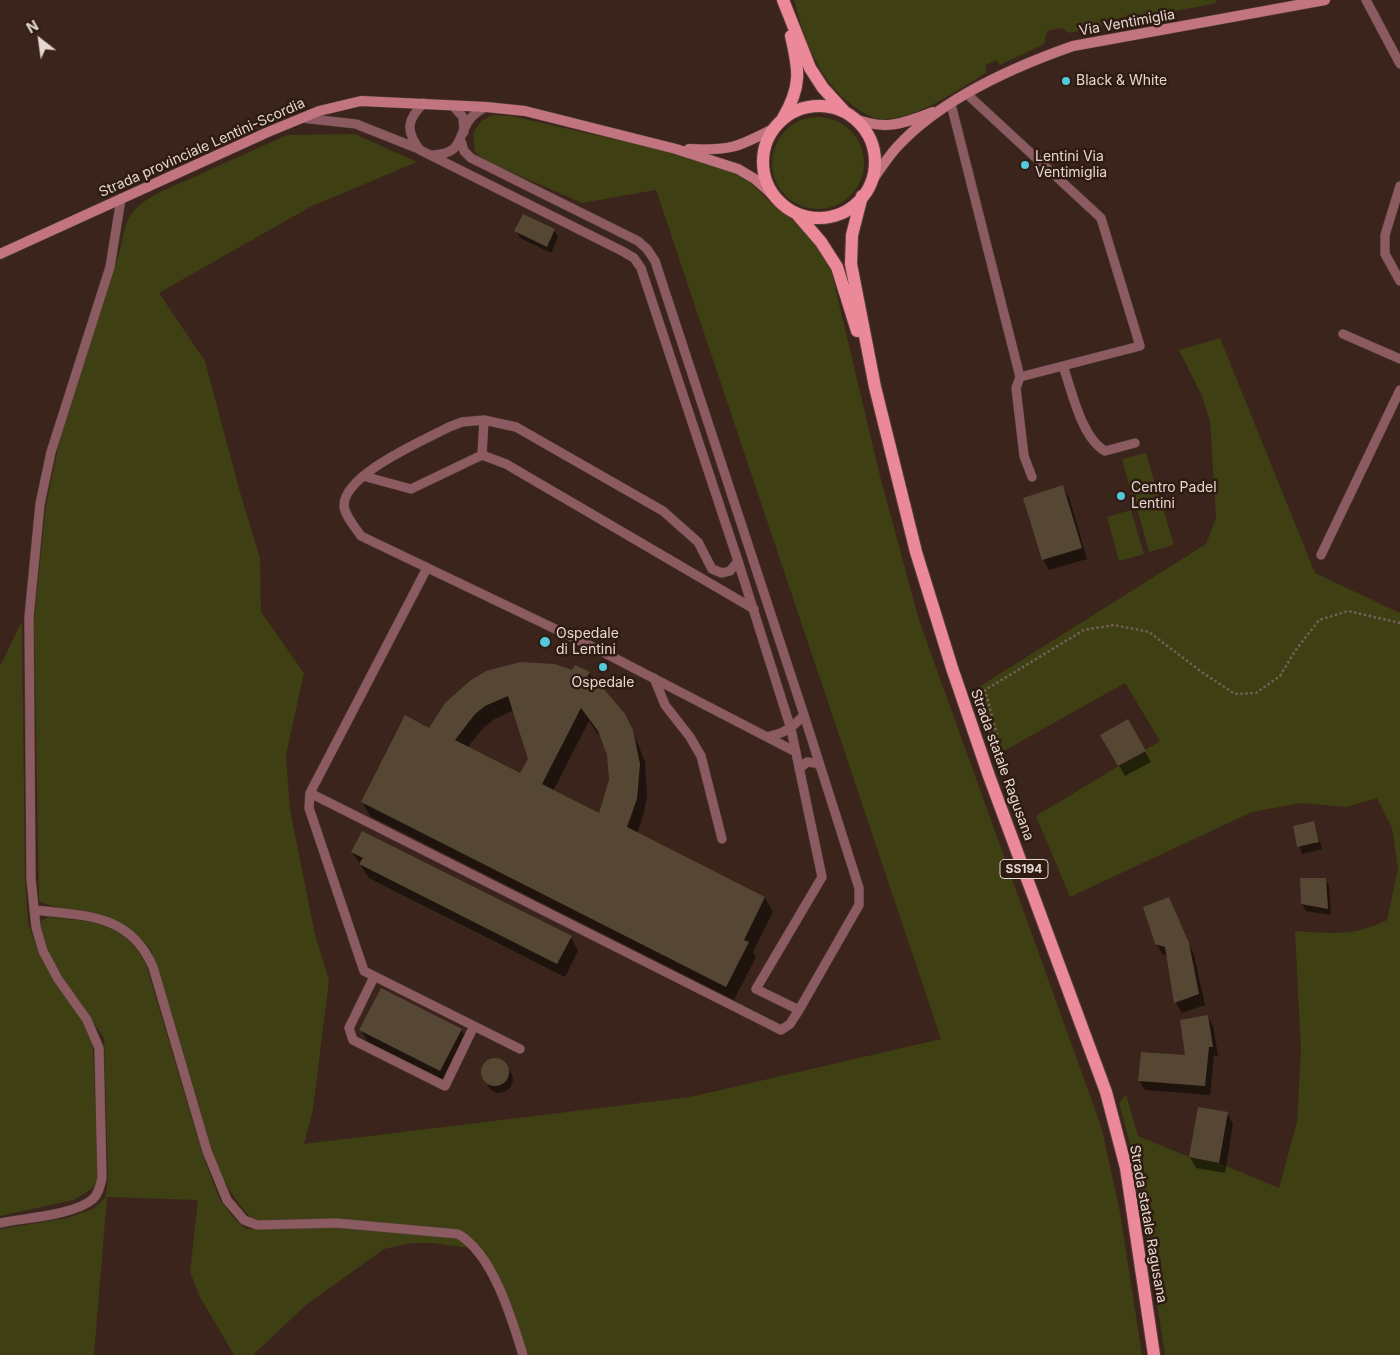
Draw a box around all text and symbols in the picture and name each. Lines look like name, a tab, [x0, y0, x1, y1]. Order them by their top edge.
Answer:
street label: Via Ventimiglia	[1078, 6, 1176, 40]
north arrow	[15, 15, 65, 65]
text: N	[23, 17, 41, 37]
place label: Black & White	[1076, 73, 1167, 89]
marker: Black & White	[1060, 75, 1072, 87]
street label: Strada provinciale Lentini-Scordia	[96, 95, 308, 201]
place label: Lentini Via Ventimiglia	[1035, 149, 1107, 182]
marker: Lentini Via Ventimiglia	[1019, 159, 1031, 171]
place label: Centro Padel Lentini	[1131, 480, 1217, 512]
marker: Centro Padel Lentini	[1115, 490, 1127, 502]
place label: Ospedale di Lentini	[556, 626, 619, 658]
marker: Ospedale di Lentini	[538, 635, 552, 649]
marker: Ospedale	[597, 661, 609, 673]
place label: Ospedale	[572, 675, 634, 691]
street label: Strada statale Ragusana	[967, 687, 1037, 843]
road number: SS194	[1000, 860, 1048, 879]
street label: Strada statale Ragusana	[1126, 1144, 1170, 1304]

